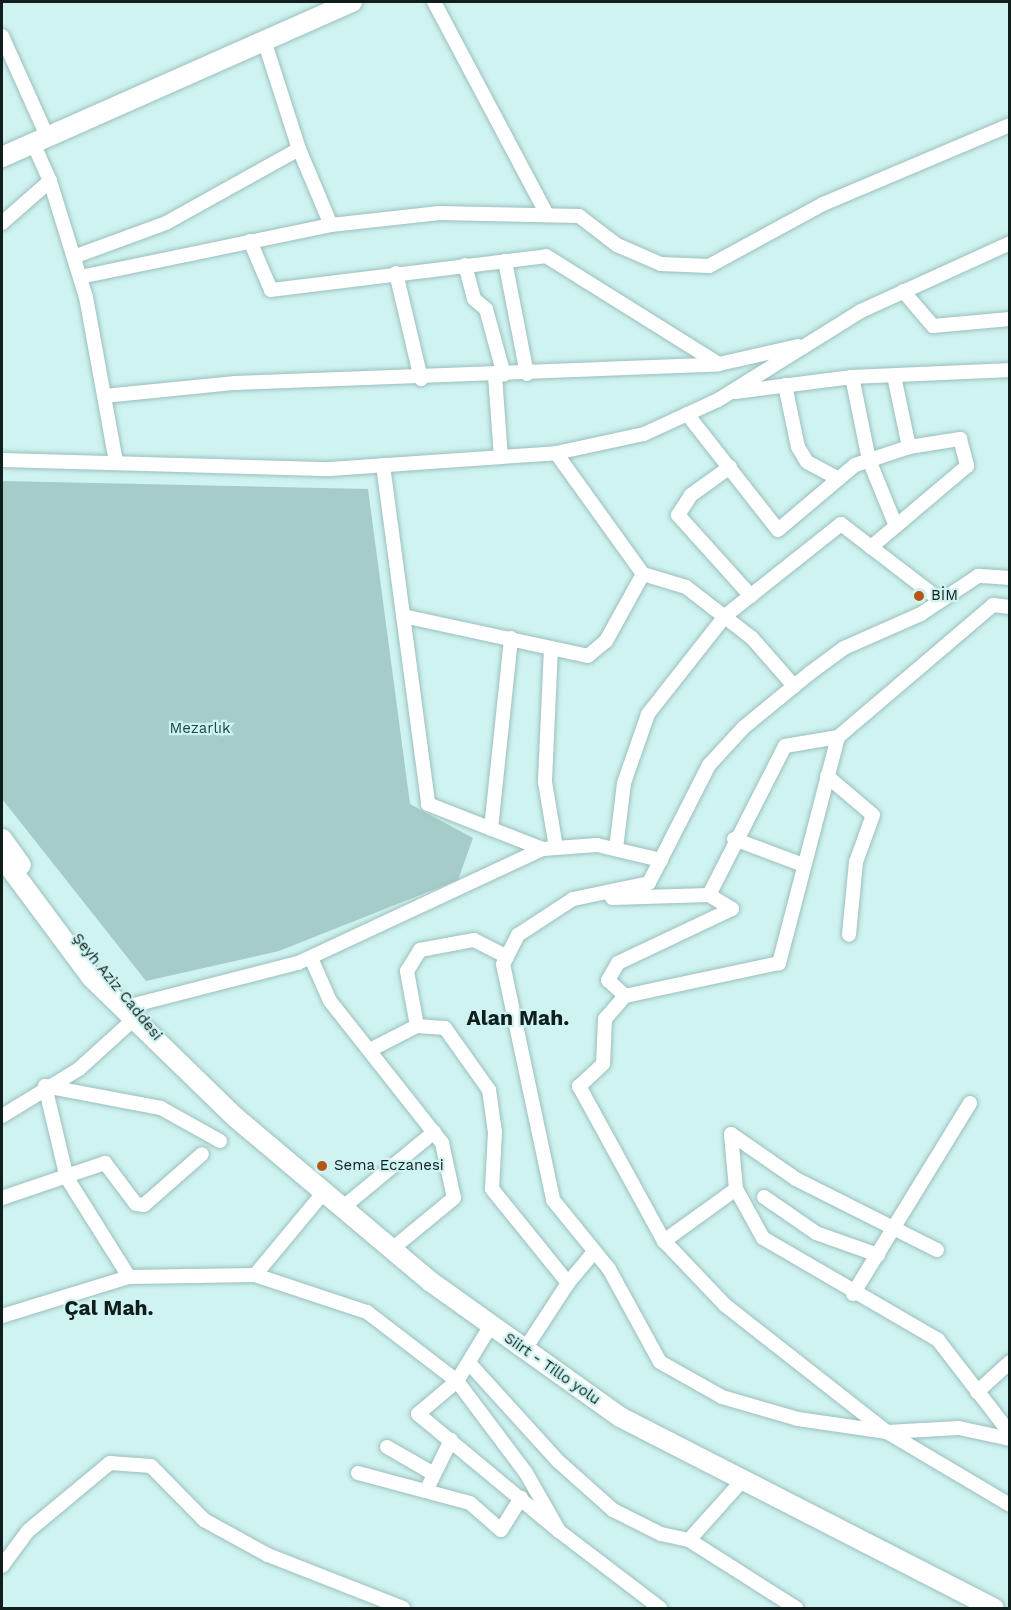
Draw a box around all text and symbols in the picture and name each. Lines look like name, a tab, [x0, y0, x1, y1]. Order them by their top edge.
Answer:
place label: BİM	[931, 587, 958, 605]
marker: BİM	[912, 589, 926, 603]
park label: Mezarlık	[169, 720, 231, 738]
street label: Şeyh Aziz Caddesi	[68, 930, 166, 1044]
district label: Alan Mah.	[467, 1005, 569, 1031]
place label: Sema Eczanesi	[334, 1157, 444, 1175]
marker: Sema Eczanesi	[315, 1159, 329, 1173]
district label: Çal Mah.	[64, 1295, 154, 1321]
street label: Siirt - Tillo yolu	[500, 1329, 604, 1409]

